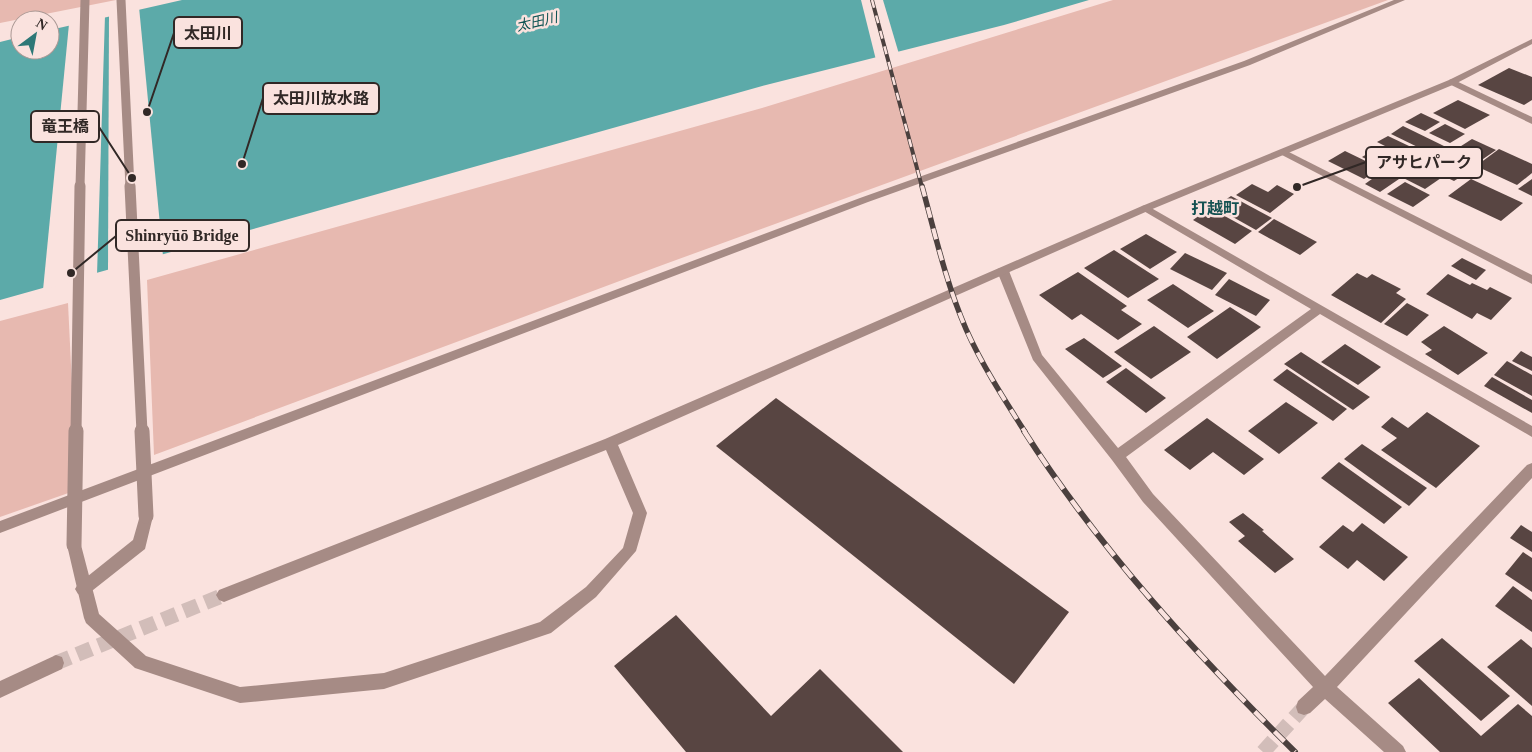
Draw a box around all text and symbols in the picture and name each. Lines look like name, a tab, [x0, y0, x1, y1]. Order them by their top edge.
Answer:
north arrow	[10, 10, 60, 60]
water label: 太田川	[515, 10, 561, 34]
text: N	[33, 15, 50, 33]
callout: 太田川	[174, 17, 242, 48]
text: 太田川	[184, 25, 232, 42]
callout: 太田川放水路	[263, 83, 379, 114]
text: 太田川放水路	[273, 90, 369, 107]
callout: 竜王橋	[31, 111, 99, 142]
text: 竜王橋	[41, 118, 89, 135]
callout: アサヒパーク	[1366, 147, 1482, 178]
text: アサヒパーク	[1376, 154, 1472, 171]
district label: 打越町	[1191, 199, 1239, 217]
callout: Shinryūō Bridge	[116, 220, 249, 251]
text: Shinryūō Bridge	[125, 227, 239, 245]

